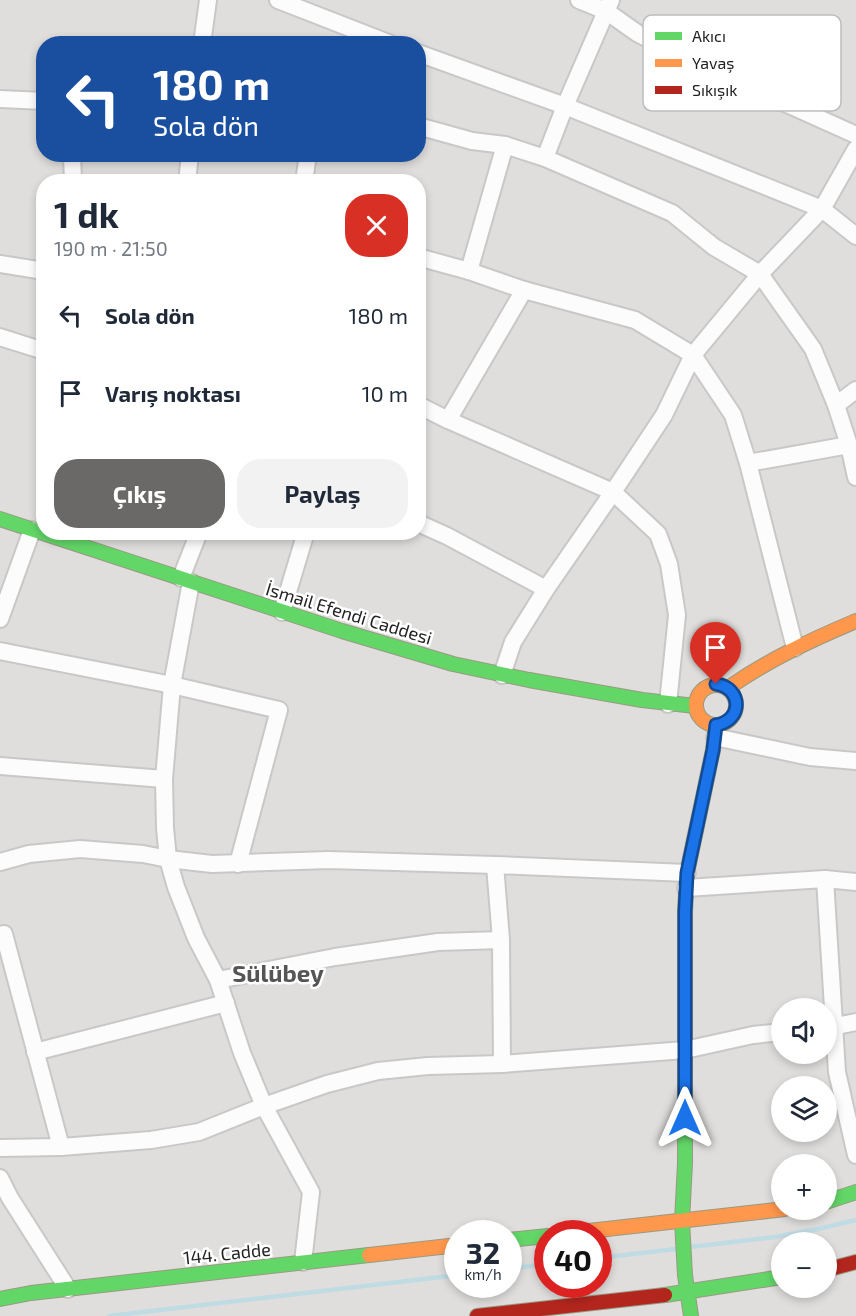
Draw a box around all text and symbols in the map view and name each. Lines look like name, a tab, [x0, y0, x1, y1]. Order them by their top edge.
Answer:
legend	[643, 15, 841, 111]
text: Akıcı	[692, 26, 726, 45]
text: Yavaş	[692, 53, 734, 73]
text: 180 m	[153, 58, 270, 108]
icon: left	[54, 60, 132, 138]
text: Sıkışık	[692, 80, 737, 100]
text: Sola dön	[153, 109, 259, 141]
text: 1 dk	[54, 192, 119, 235]
button: close	[345, 194, 408, 257]
text: 190 m · 21:50	[54, 236, 168, 260]
icon: left	[54, 299, 87, 332]
text: Sola dön	[105, 302, 195, 328]
text: 180 m	[348, 302, 408, 328]
icon: arrive	[54, 377, 87, 410]
text: Varış noktası	[105, 380, 241, 406]
text: 10 m	[362, 380, 408, 406]
button: Çıkış	[54, 459, 225, 528]
button: Paylaş	[237, 459, 408, 528]
street label: İsmail Efendi Caddesi	[263, 577, 435, 649]
pin	[690, 622, 741, 684]
icon: arrive	[699, 631, 732, 664]
district label: Sülübey	[232, 958, 324, 987]
map controls	[771, 998, 837, 1298]
button: sound	[771, 998, 837, 1064]
button: layers	[771, 1076, 837, 1142]
position arrow	[653, 1086, 717, 1150]
button: +	[771, 1154, 837, 1220]
speed limit sign: 40	[534, 1220, 612, 1298]
button: −	[771, 1232, 837, 1298]
text: 32	[466, 1234, 500, 1270]
street label: 144. Cadde	[182, 1237, 272, 1269]
text: km/h	[464, 1265, 502, 1283]

